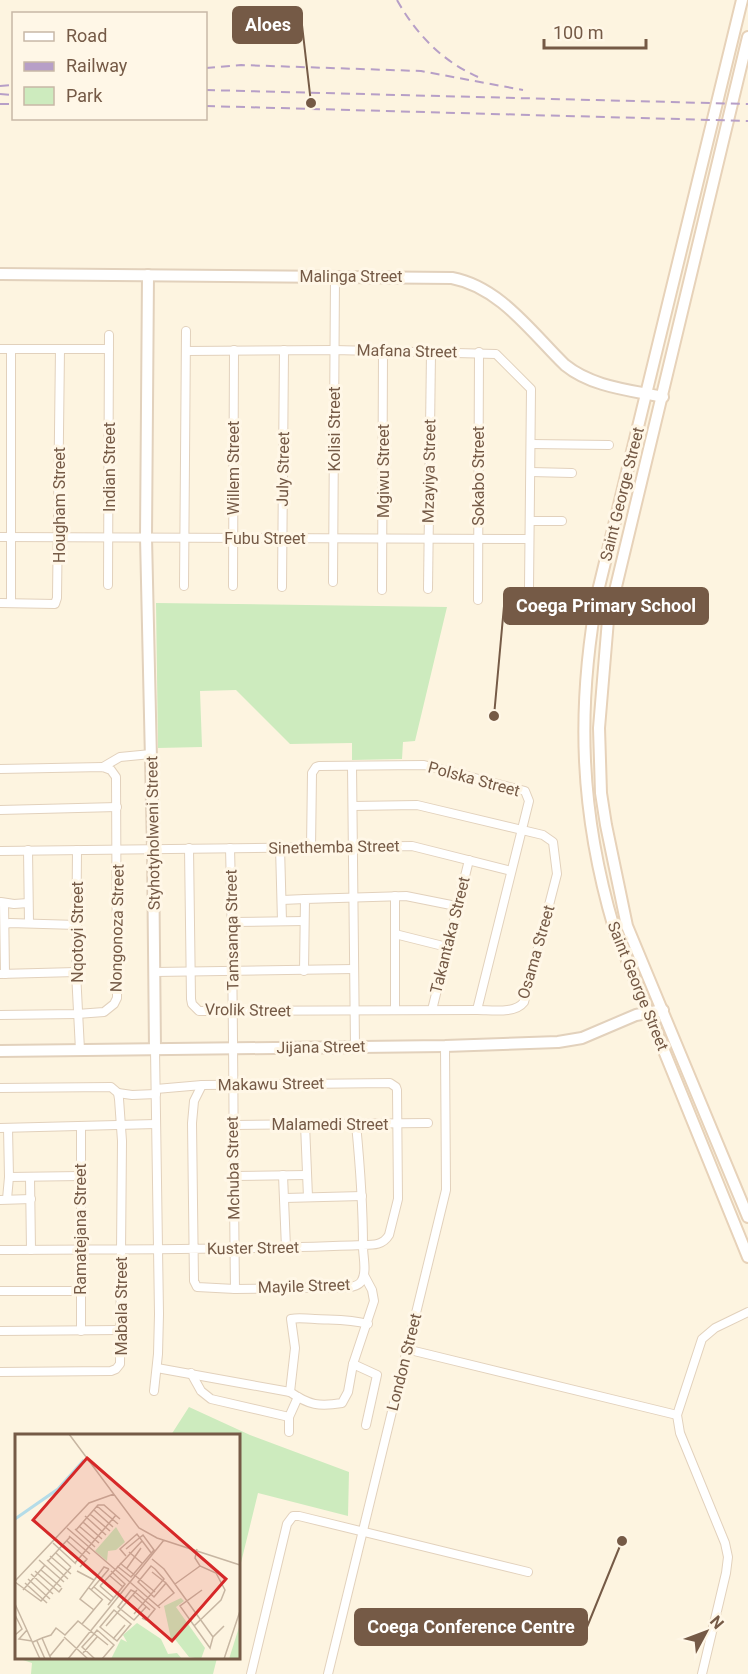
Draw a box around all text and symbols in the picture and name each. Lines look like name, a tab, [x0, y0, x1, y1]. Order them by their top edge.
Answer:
callout: Aloes	[233, 7, 302, 43]
legend	[12, 12, 207, 120]
scale bar	[544, 12, 646, 50]
text: Aloes	[245, 14, 291, 35]
text: 100 m	[553, 22, 604, 43]
text: Road	[66, 25, 107, 46]
text: Railway	[66, 55, 128, 76]
text: Park	[66, 85, 103, 106]
street label: Malinga Street	[299, 267, 403, 286]
street label: Mafana Street	[357, 341, 457, 361]
street label: Kolisi Street	[325, 386, 344, 472]
street label: Mzayiya Street	[419, 419, 439, 523]
street label: Willem Street	[224, 421, 243, 515]
street label: Indian Street	[100, 422, 119, 512]
street label: Mgiwu Street	[374, 424, 393, 518]
street label: Saint George Street	[596, 425, 648, 563]
street label: Sokabo Street	[469, 426, 488, 526]
street label: July Street	[273, 431, 293, 507]
street label: Hougham Street	[50, 447, 69, 563]
street label: Fubu Street	[224, 529, 306, 548]
callout: Coega Primary School	[504, 588, 708, 624]
text: Coega Primary School	[516, 595, 696, 616]
street label: Styhotyholweni Street	[142, 756, 164, 910]
street label: Polska Street	[426, 758, 522, 800]
street label: Sinethemba Street	[268, 836, 400, 858]
street label: Nongonoza Street	[106, 864, 128, 992]
street label: Tamsanqa Street	[221, 869, 243, 991]
street label: Takantaka Street	[426, 875, 474, 995]
street label: Nqotoyi Street	[68, 881, 87, 983]
street label: Osama Street	[514, 903, 558, 1001]
street label: Saint George Street	[603, 919, 673, 1053]
street label: Vrolik Street	[205, 1000, 291, 1020]
street label: Jijana Street	[276, 1037, 366, 1057]
street label: Makawu Street	[218, 1074, 324, 1094]
street label: Malamedi Street	[272, 1115, 388, 1134]
street label: Mchuba Street	[223, 1116, 243, 1220]
street label: Ramatejana Street	[71, 1163, 90, 1295]
street label: Kuster Street	[207, 1238, 299, 1258]
street label: Mabala Street	[112, 1256, 131, 1356]
street label: Mayile Street	[257, 1275, 351, 1297]
street label: London Street	[383, 1311, 425, 1413]
inset map	[15, 1434, 240, 1659]
north arrow	[676, 1602, 736, 1662]
callout: Coega Conference Centre	[355, 1609, 587, 1645]
text: N	[706, 1612, 728, 1633]
text: Coega Conference Centre	[367, 1616, 575, 1637]

